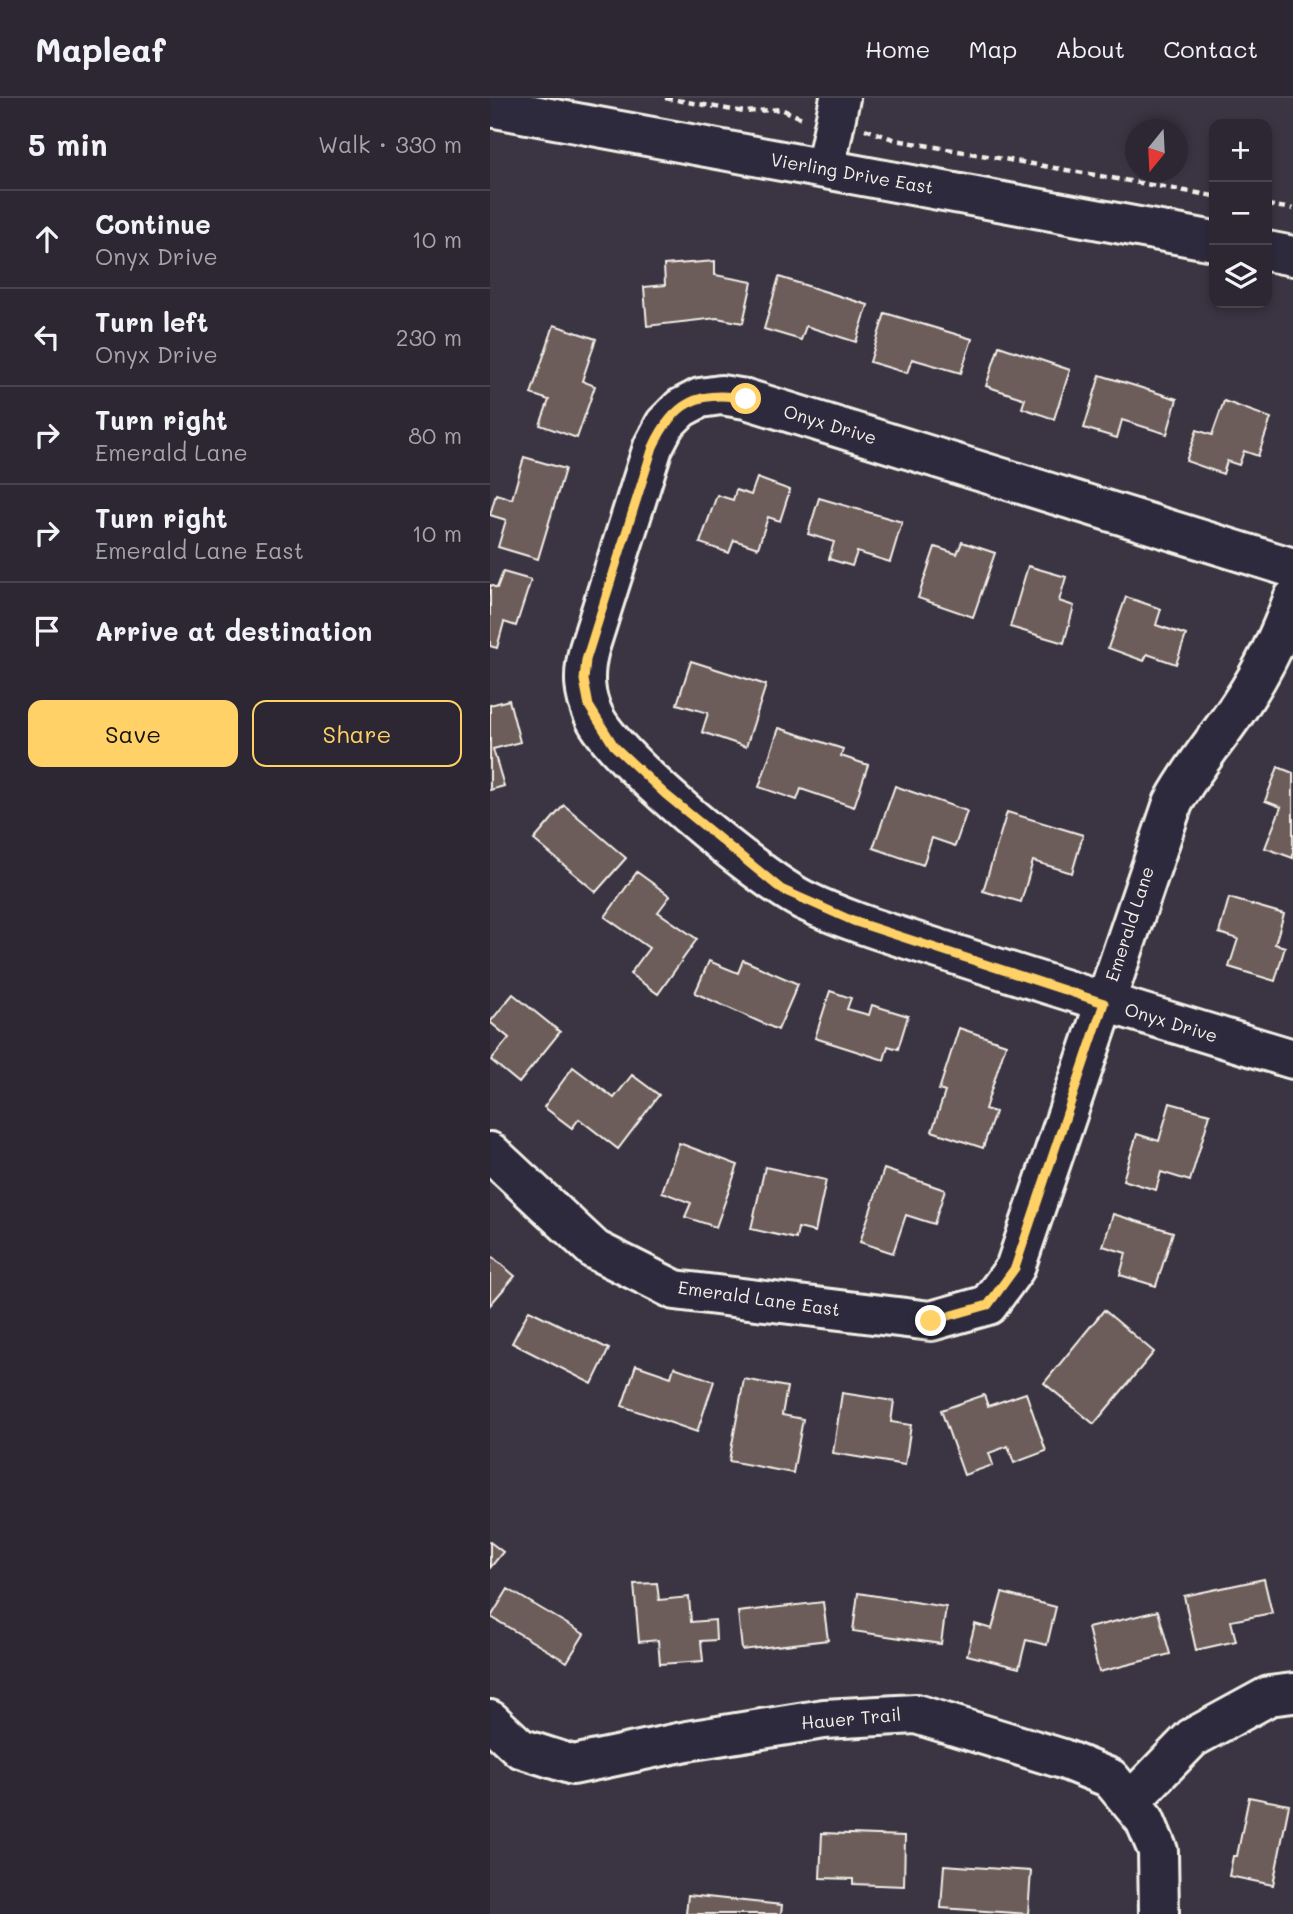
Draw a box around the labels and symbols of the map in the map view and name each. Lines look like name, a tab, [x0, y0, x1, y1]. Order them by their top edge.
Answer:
north arrow	[1125, 119, 1188, 182]
street label: Vierling Drive East	[769, 147, 936, 199]
route start	[730, 383, 761, 414]
street label: Onyx Drive	[781, 399, 880, 450]
street label: Emerald Lane	[1099, 863, 1159, 984]
street label: Onyx Drive	[1122, 997, 1221, 1048]
street label: Emerald Lane East	[677, 1275, 842, 1321]
route end	[915, 1305, 946, 1336]
street label: Hauer Trail	[800, 1702, 902, 1734]

